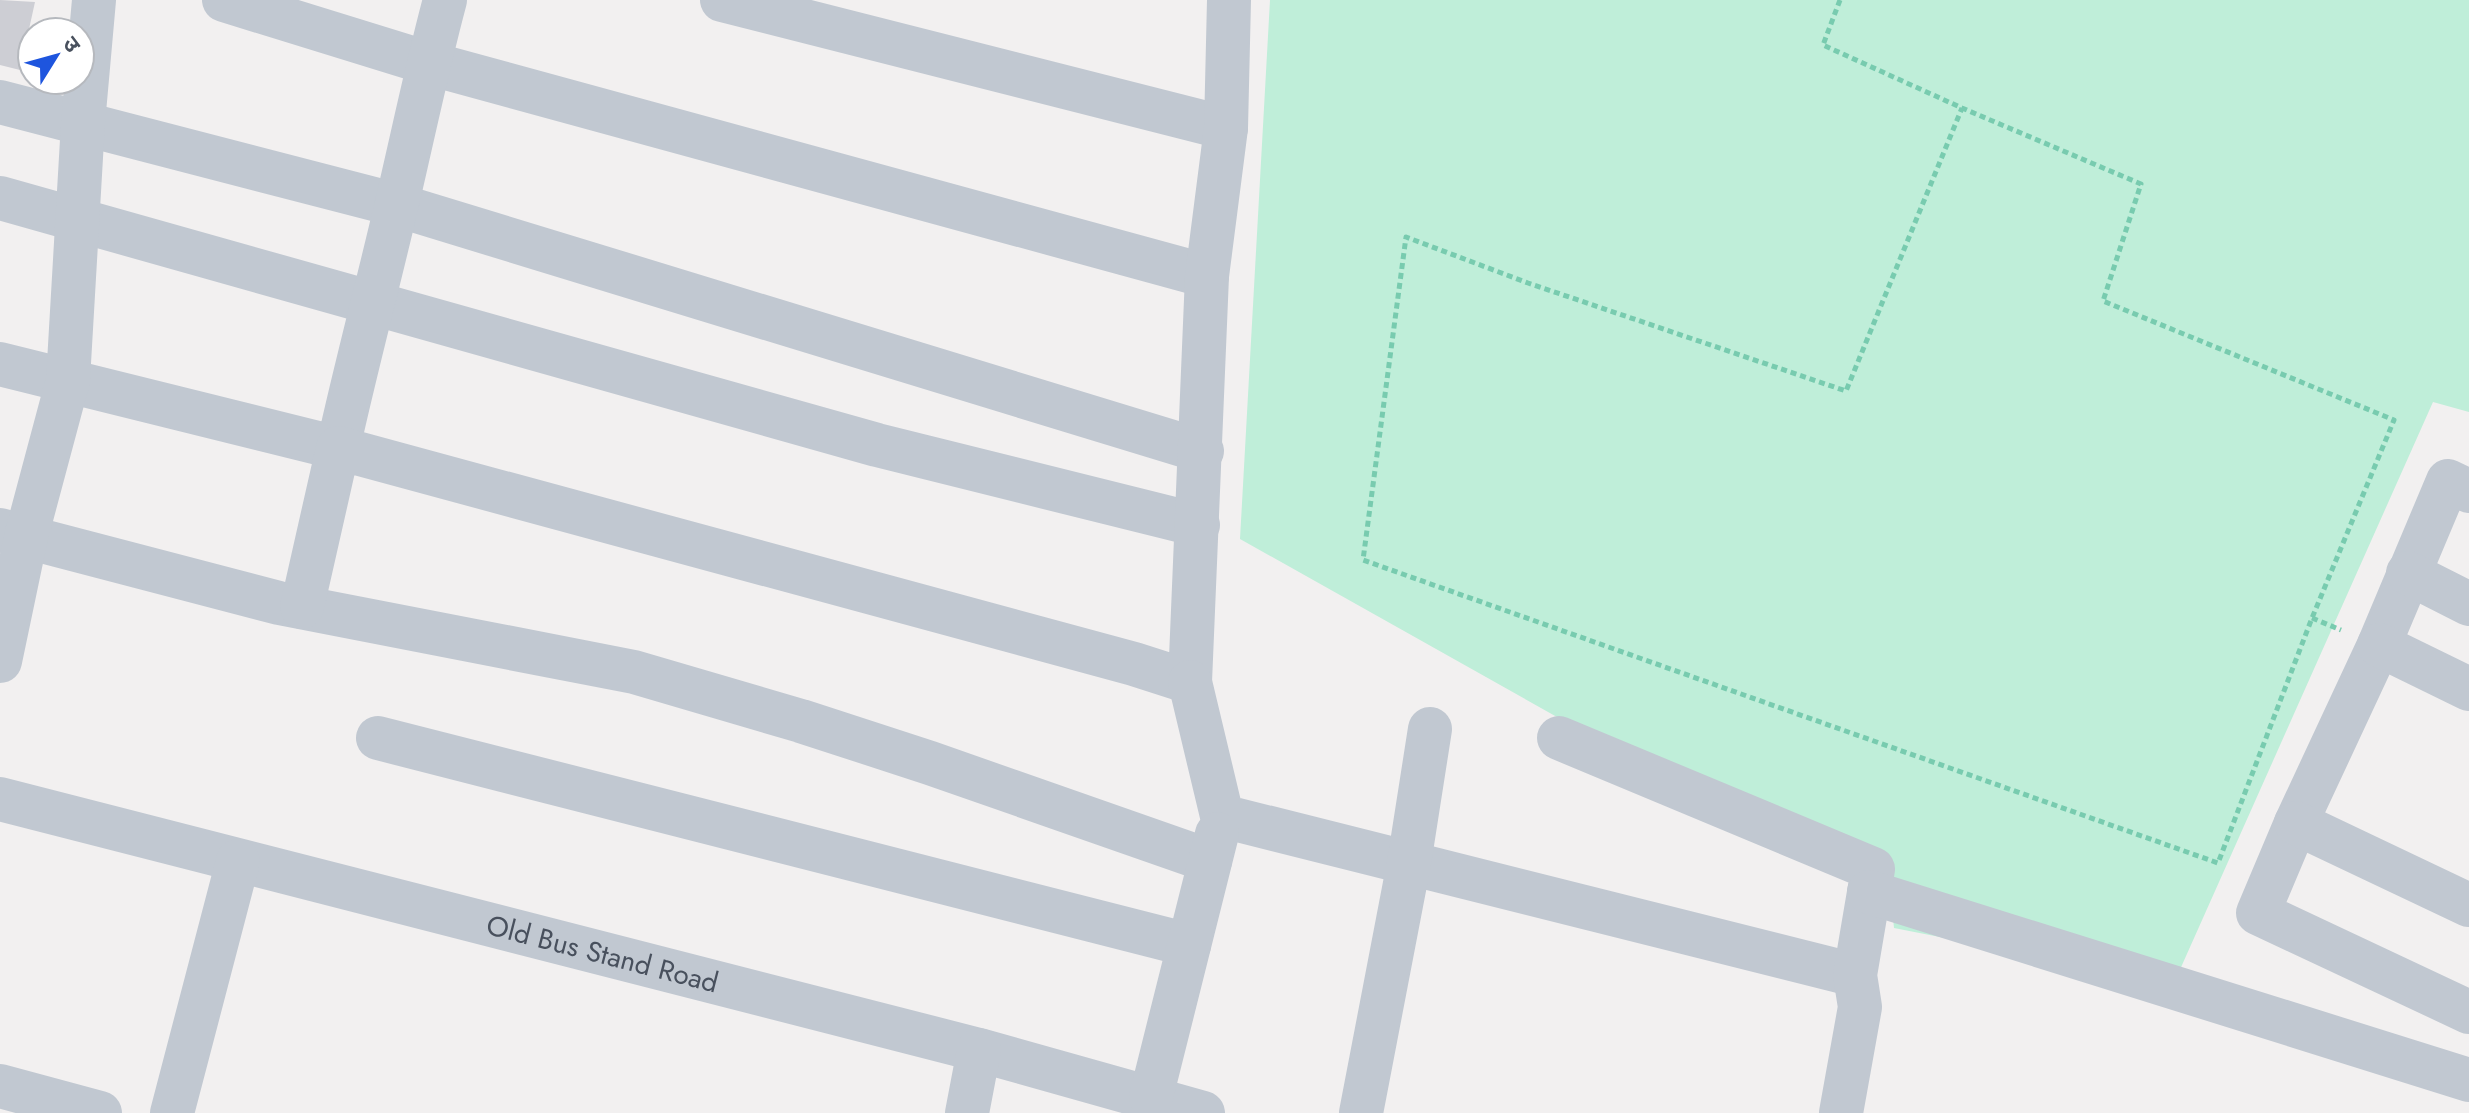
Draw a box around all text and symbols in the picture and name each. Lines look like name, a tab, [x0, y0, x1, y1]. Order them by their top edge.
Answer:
north arrow	[16, 16, 96, 96]
text: उ	[55, 29, 89, 60]
street label: Old Bus Stand Road	[482, 905, 723, 1003]

